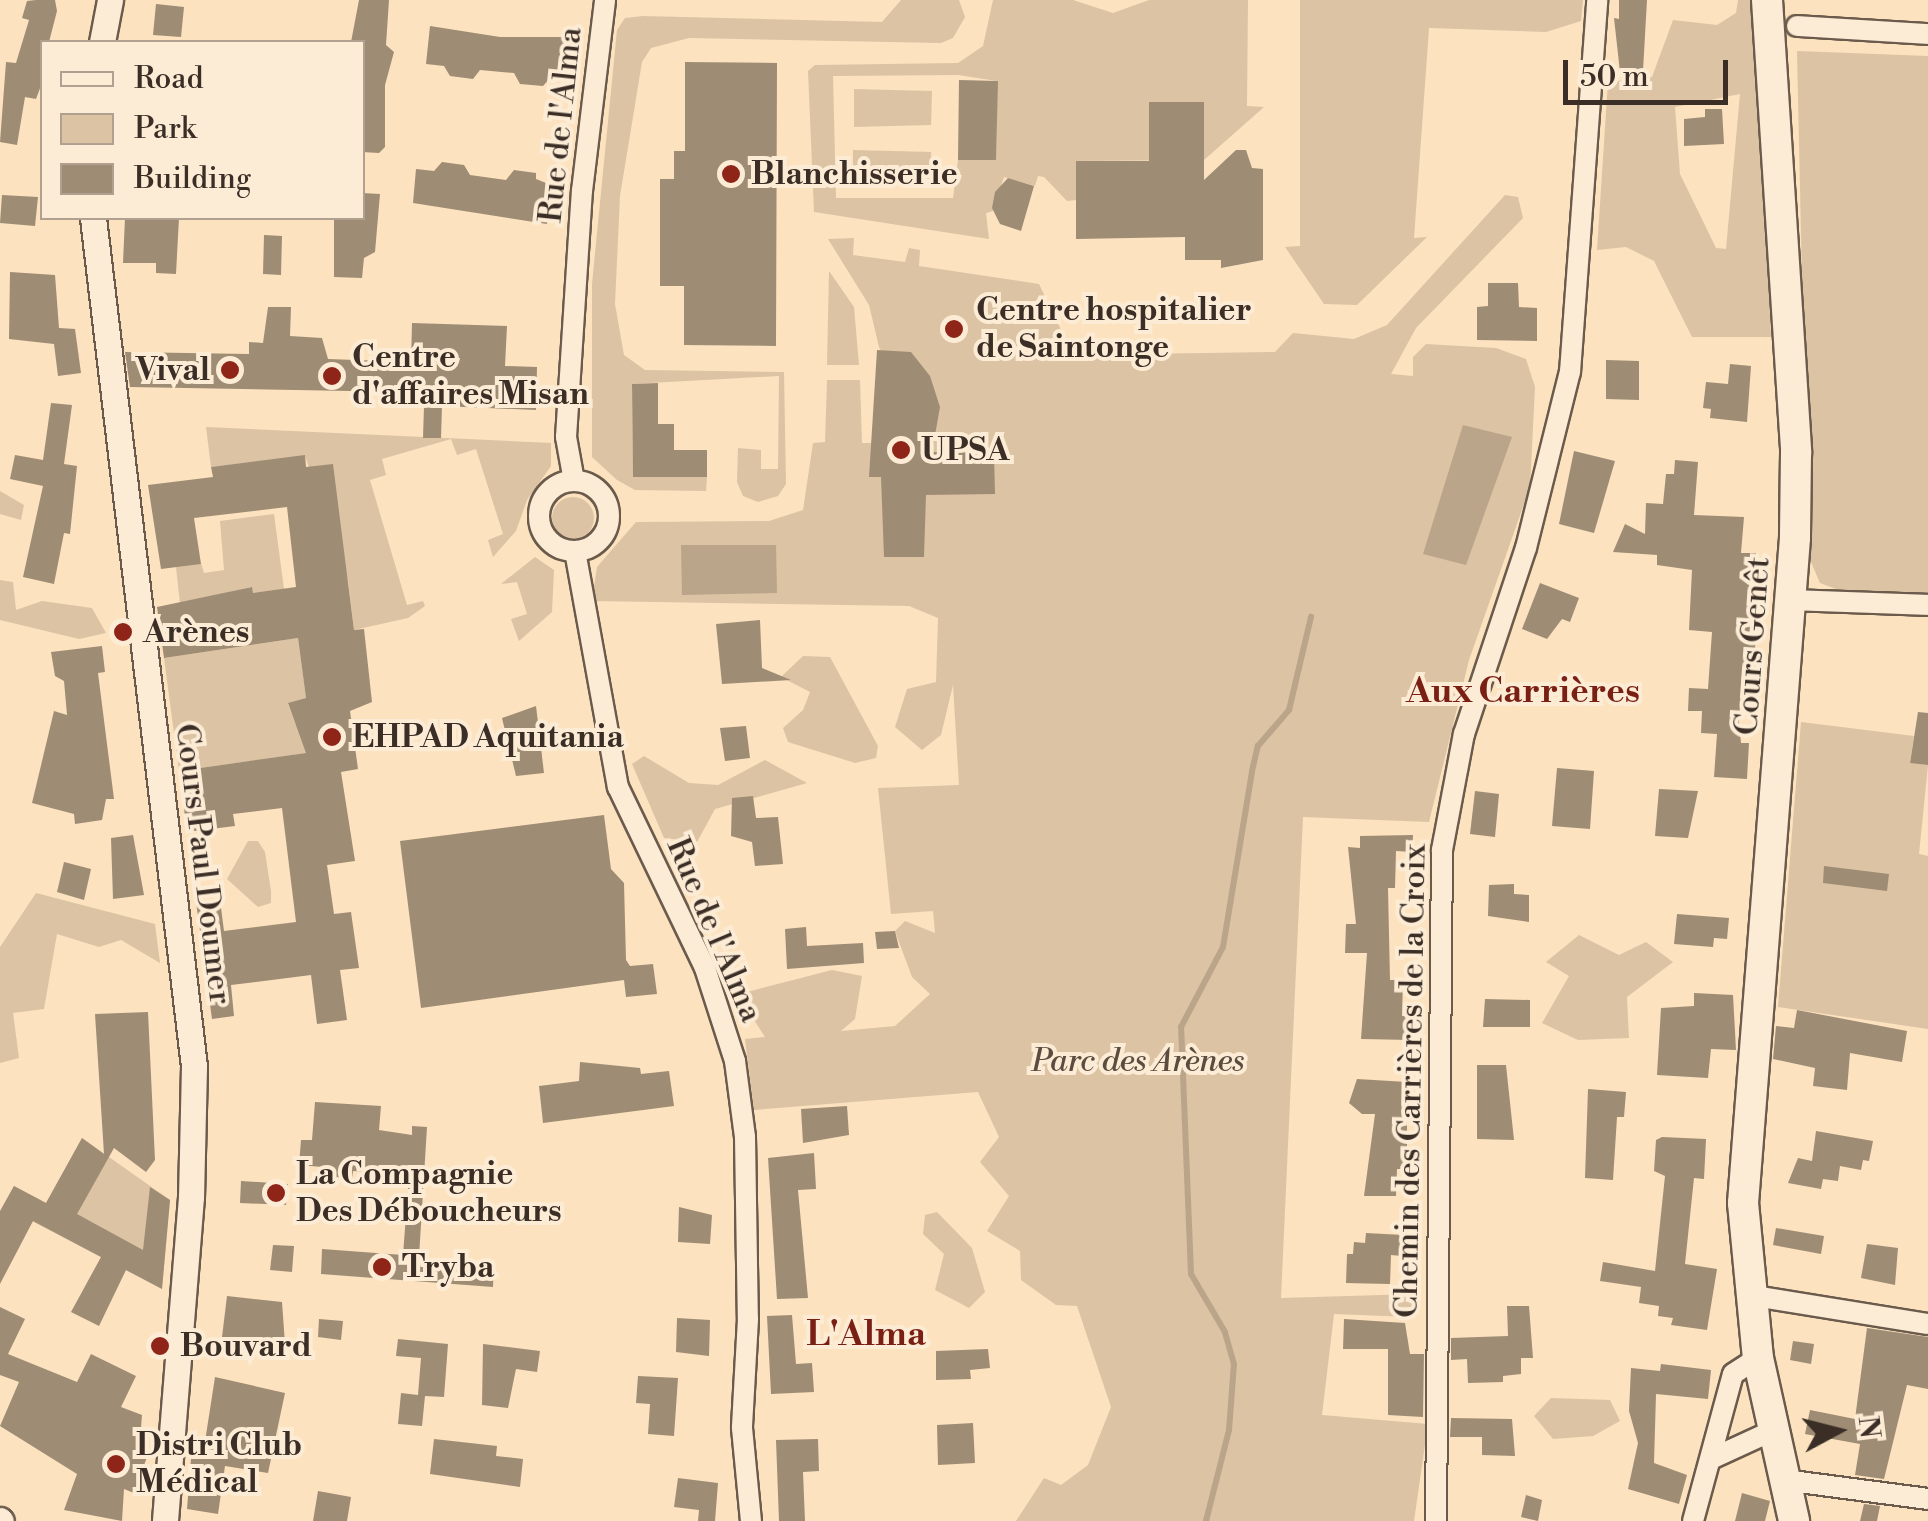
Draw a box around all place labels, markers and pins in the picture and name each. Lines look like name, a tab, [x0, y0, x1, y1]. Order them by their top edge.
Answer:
place label: Blanchisserie	[751, 155, 958, 193]
marker: Blanchisserie	[720, 163, 742, 185]
place label: Centre hospitalier de Saintonge	[976, 292, 1252, 367]
marker: Centre hospitalier de Saintonge	[941, 316, 967, 342]
place label: Centre d'affaires Misan	[352, 339, 589, 414]
place label: Vival	[136, 351, 210, 389]
marker: Vival	[219, 359, 241, 381]
marker: Centre d'affaires Misan	[321, 365, 343, 387]
place label: UPSA	[921, 431, 1009, 469]
marker: UPSA	[890, 439, 912, 461]
place label: Arènes	[143, 613, 250, 651]
marker: Arènes	[112, 621, 134, 643]
place label: EHPAD Aquitania	[352, 718, 624, 756]
marker: EHPAD Aquitania	[321, 726, 343, 748]
place label: La Compagnie Des Déboucheurs	[296, 1156, 562, 1231]
marker: La Compagnie Des Déboucheurs	[265, 1182, 287, 1204]
place label: Tryba	[402, 1248, 494, 1286]
marker: Tryba	[371, 1256, 393, 1278]
place label: Bouvard	[180, 1327, 312, 1365]
marker: Bouvard	[149, 1335, 171, 1357]
place label: Distri Club Médical	[136, 1427, 302, 1502]
marker: Distri Club Médical	[105, 1453, 127, 1475]

